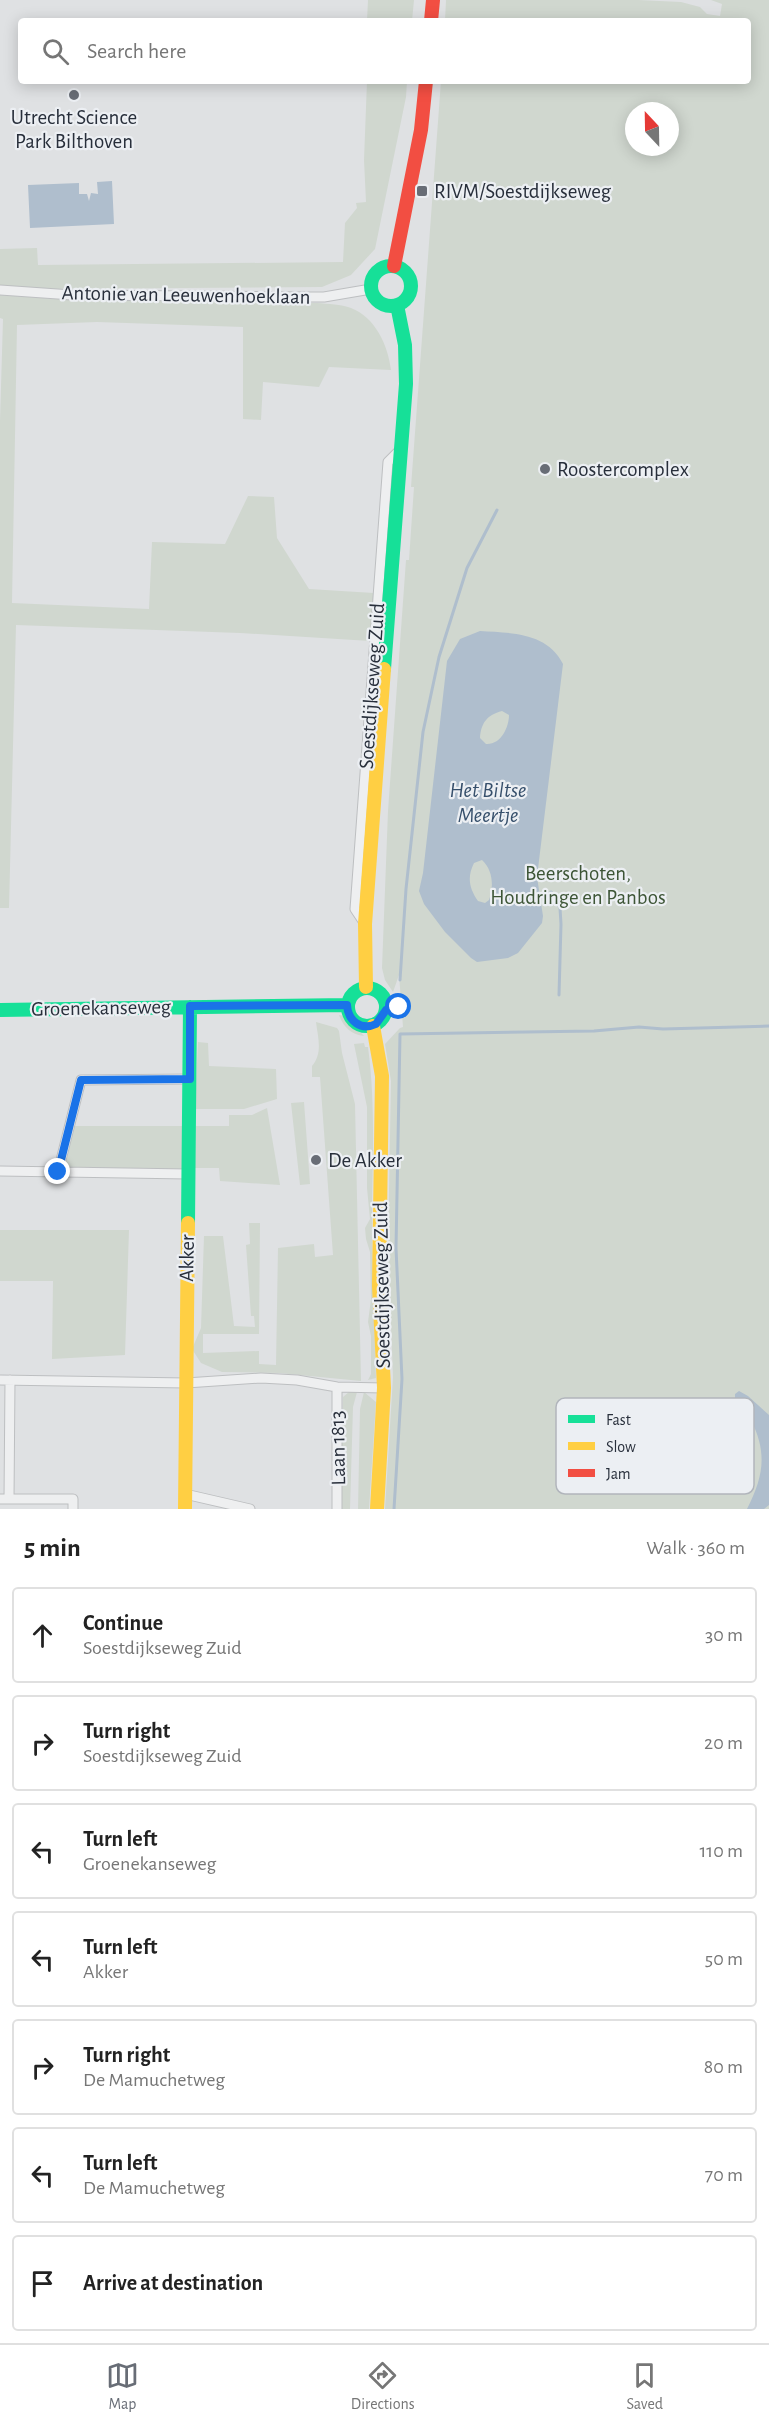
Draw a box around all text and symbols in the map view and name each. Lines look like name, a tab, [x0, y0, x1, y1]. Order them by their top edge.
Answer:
search box	[18, 18, 751, 84]
icon: search	[39, 35, 72, 68]
text: Search here	[87, 40, 186, 62]
marker: Utrecht Science Park Bilthoven	[67, 88, 81, 102]
north arrow	[625, 102, 679, 156]
place label: Utrecht Science Park Bilthoven	[11, 107, 137, 152]
place label: RIVM/Soestdijkseweg	[434, 181, 612, 202]
marker: RIVM/Soestdijkseweg	[415, 184, 429, 198]
street label: Antonie van Leeuwenhoeklaan	[61, 282, 311, 308]
place label: Roostercomplex	[557, 459, 689, 480]
marker: Roostercomplex	[538, 462, 552, 476]
street label: Soestdijkseweg Zuid	[356, 602, 388, 770]
water label: Het Biltse Meertje	[450, 779, 526, 826]
park label: Beerschoten, Houdringe en Panbos	[490, 863, 666, 908]
route start	[385, 993, 411, 1019]
street label: Groenekanseweg	[31, 996, 172, 1020]
place label: De Akker	[328, 1150, 402, 1171]
marker: De Akker	[309, 1153, 323, 1167]
route end	[44, 1158, 70, 1184]
street label: Soestdijkseweg Zuid	[370, 1201, 394, 1368]
street label: Akker	[176, 1234, 198, 1282]
legend	[556, 1398, 754, 1494]
street label: Laan 1813	[327, 1410, 349, 1486]
text: Fast	[606, 1412, 631, 1428]
text: Slow	[606, 1439, 636, 1455]
text: Jam	[606, 1466, 631, 1482]
text: 5 min	[24, 1535, 81, 1561]
text: Walk · 360 m	[646, 1538, 745, 1558]
text: Continue	[83, 1612, 163, 1634]
icon: ahead	[26, 1619, 59, 1652]
text: 30 m	[705, 1625, 743, 1645]
text: Soestdijkseweg Zuid	[83, 1638, 242, 1658]
text: Turn right	[83, 1720, 170, 1742]
icon: right	[26, 1727, 59, 1760]
text: 20 m	[704, 1733, 743, 1753]
text: Soestdijkseweg Zuid	[83, 1746, 242, 1766]
text: Turn left	[83, 1828, 157, 1850]
icon: left	[26, 1835, 59, 1868]
text: 110 m	[699, 1841, 743, 1861]
text: Groenekanseweg	[83, 1854, 216, 1874]
text: Turn left	[83, 1936, 157, 1958]
icon: left	[26, 1943, 59, 1976]
text: 50 m	[705, 1949, 743, 1969]
text: Akker	[83, 1962, 128, 1982]
text: Turn right	[83, 2044, 170, 2066]
icon: right	[26, 2051, 59, 2084]
text: 80 m	[704, 2057, 743, 2077]
text: De Mamuchetweg	[83, 2070, 225, 2090]
text: Turn left	[83, 2152, 157, 2174]
icon: left	[26, 2159, 59, 2192]
text: 70 m	[705, 2165, 743, 2185]
text: De Mamuchetweg	[83, 2178, 225, 2198]
icon: arrive	[26, 2267, 59, 2300]
text: Arrive at destination	[83, 2272, 263, 2294]
tab: Map	[106, 2359, 139, 2414]
tab: Directions	[351, 2359, 415, 2414]
tab: Saved	[626, 2359, 663, 2414]

